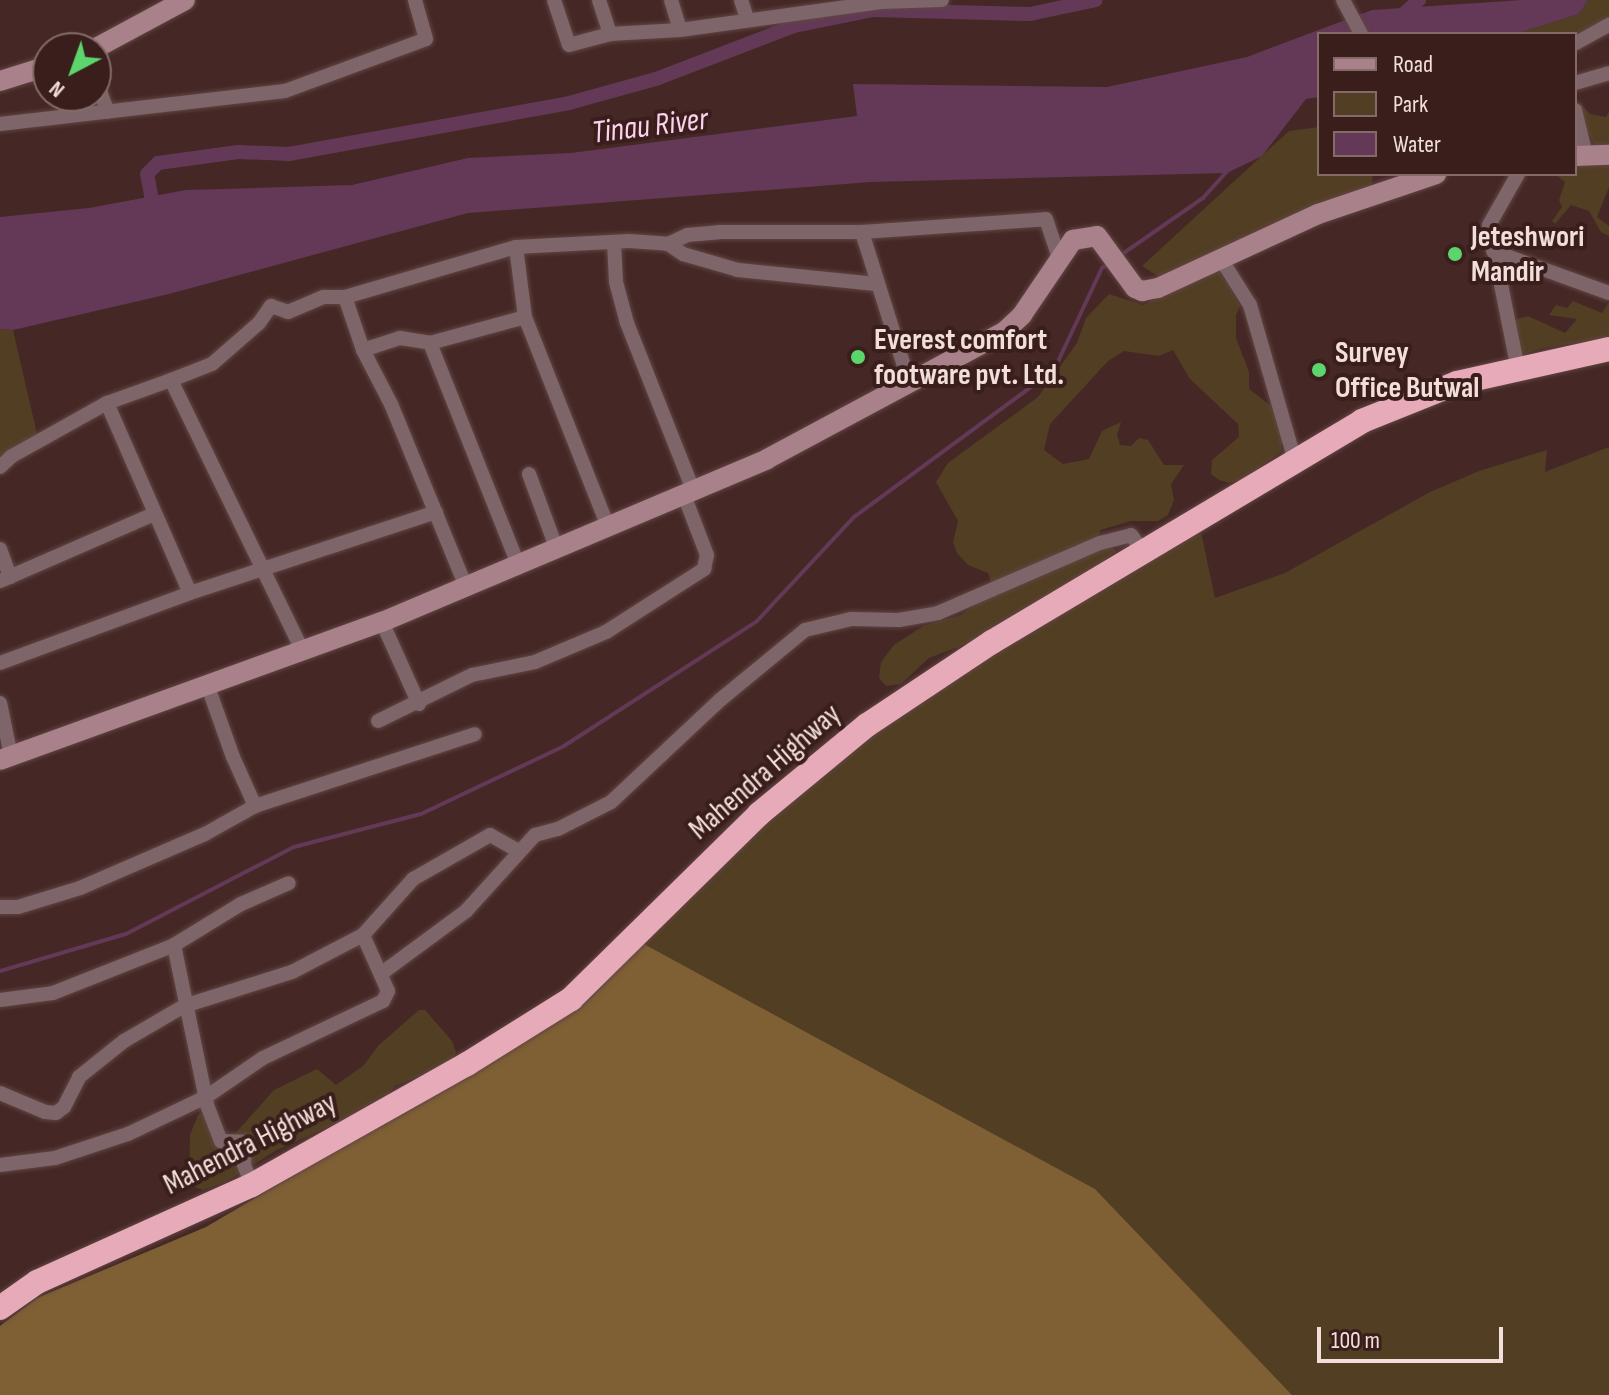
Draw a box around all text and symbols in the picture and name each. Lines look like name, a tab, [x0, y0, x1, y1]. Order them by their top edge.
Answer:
north arrow	[32, 32, 112, 112]
legend	[1317, 32, 1577, 176]
text: Road	[1393, 50, 1433, 79]
text: N	[44, 75, 71, 103]
text: Park	[1393, 90, 1428, 119]
water label: Tinau River	[590, 101, 710, 153]
text: Water	[1393, 130, 1441, 159]
place label: Jeteshwori Mandir	[1471, 219, 1584, 290]
marker: Jeteshwori Mandir	[1446, 245, 1464, 263]
place label: Everest comfort footware pvt. Ltd.	[874, 322, 1064, 392]
place label: Survey Office Butwal	[1335, 335, 1479, 406]
marker: Everest comfort footware pvt. Ltd.	[849, 348, 867, 366]
marker: Survey Office Butwal	[1310, 361, 1328, 379]
street label: Mahendra Highway	[682, 696, 848, 848]
street label: Mahendra Highway	[158, 1085, 342, 1203]
scale bar	[1321, 1311, 1507, 1361]
text: 100 m	[1331, 1326, 1380, 1355]

